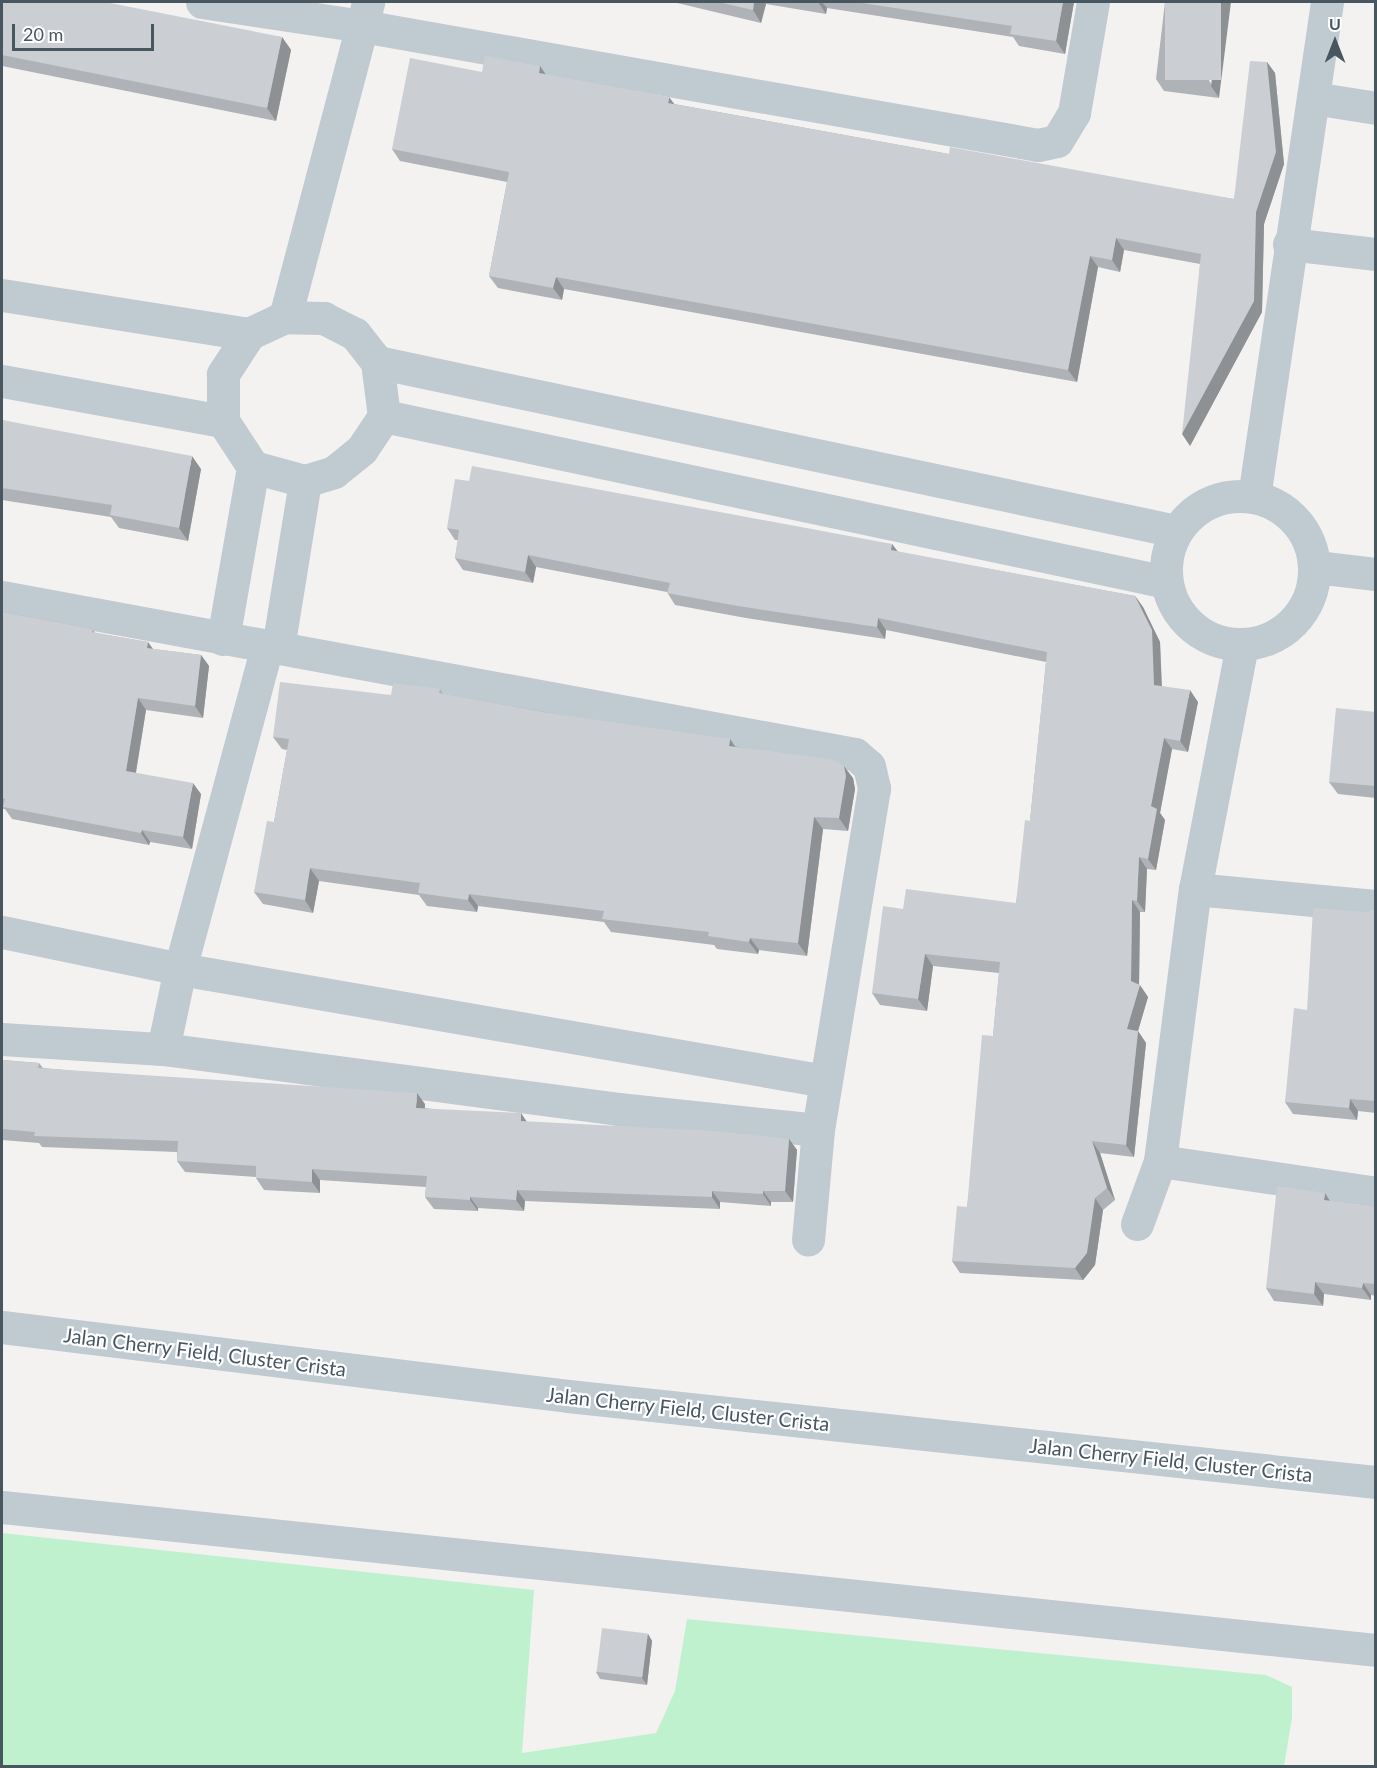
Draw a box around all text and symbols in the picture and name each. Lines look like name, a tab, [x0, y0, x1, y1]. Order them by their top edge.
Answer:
scale bar	[15, 12, 158, 50]
north arrow	[1305, 12, 1365, 72]
text: U	[1329, 14, 1341, 33]
text: 20 m	[23, 23, 63, 45]
street label: Jalan Cherry Field, Cluster Crista	[62, 1323, 348, 1381]
street label: Jalan Cherry Field, Cluster Crista	[545, 1382, 831, 1436]
street label: Jalan Cherry Field, Cluster Crista	[1028, 1433, 1314, 1487]

